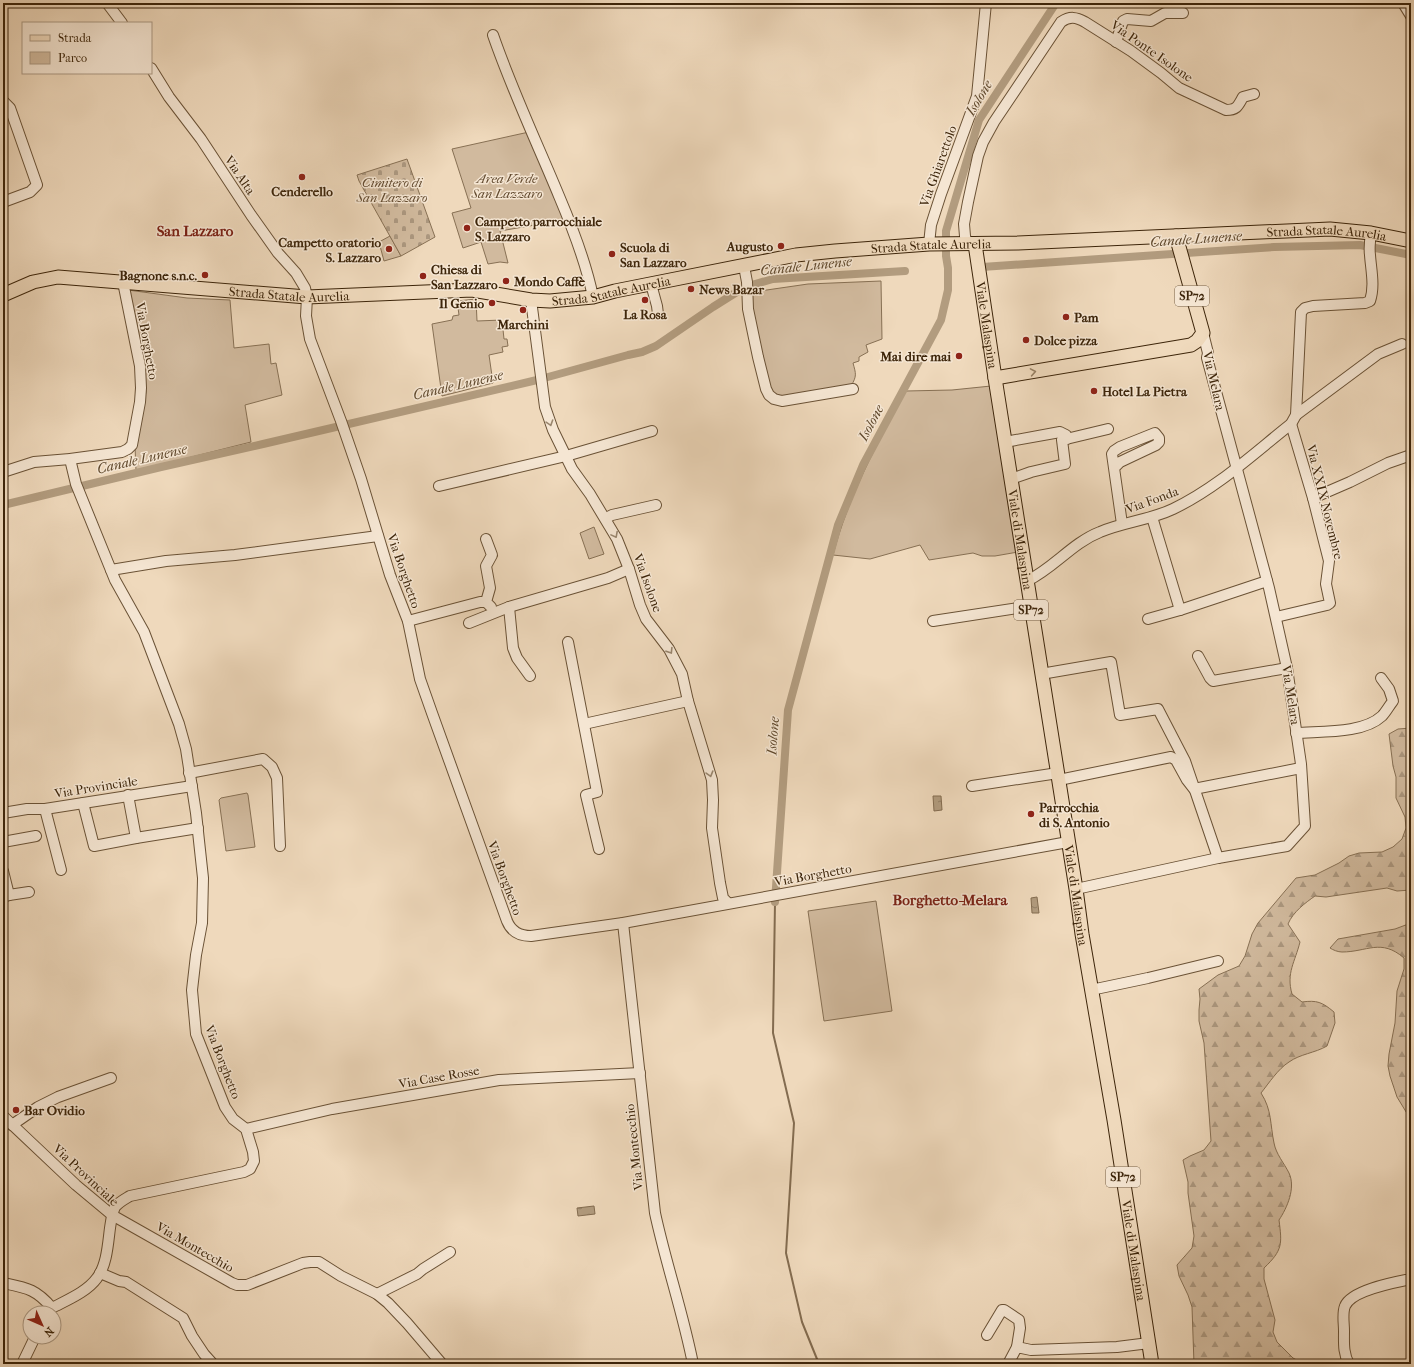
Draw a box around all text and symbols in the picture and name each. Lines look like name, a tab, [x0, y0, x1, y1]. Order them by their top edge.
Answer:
street label: Via Ponte Isolone	[1107, 17, 1196, 85]
legend	[22, 22, 152, 74]
text: Strada	[58, 31, 92, 45]
text: Parco	[58, 51, 87, 65]
water label: Isolone	[961, 77, 996, 120]
street label: Via Ghiarettolo	[916, 123, 960, 210]
street label: Via Alta	[221, 152, 259, 198]
park label: Area Verde San Lazzaro	[471, 171, 543, 201]
marker: Cenderello	[297, 172, 307, 182]
park label: Cimitero di San Lazzaro	[356, 175, 428, 205]
place label: Cenderello	[271, 184, 333, 199]
place label: Campetto parrocchiale S. Lazzaro	[475, 214, 602, 244]
street label: Strada Statale Aurelia	[1266, 221, 1389, 244]
district label: San Lazzaro	[157, 222, 234, 240]
marker: Campetto parrocchiale S. Lazzaro	[462, 223, 472, 233]
water label: Canale Lunense	[1150, 227, 1243, 251]
place label: Campetto oratorio S. Lazzaro	[278, 235, 381, 265]
street label: Strada Statale Aurelia	[870, 236, 992, 256]
place label: Augusto	[726, 239, 773, 255]
place label: Scuola di San Lazzaro	[620, 240, 687, 270]
marker: Augusto	[776, 241, 786, 251]
marker: Campetto oratorio S. Lazzaro	[384, 244, 394, 254]
marker: Scuola di San Lazzaro	[607, 249, 617, 259]
water label: Canale Lunense	[759, 253, 853, 279]
place label: Chiesa di San Lazzaro	[431, 262, 498, 292]
place label: Bagnone s.n.c.	[119, 268, 197, 284]
marker: Bagnone s.n.c.	[200, 270, 210, 280]
marker: Chiesa di San Lazzaro	[418, 271, 428, 281]
street label: Strada Statale Aurelia	[551, 272, 673, 308]
place label: Mondo Caffè	[513, 274, 586, 289]
marker: Mondo Caffè	[501, 276, 511, 286]
street label: Viale Malaspina	[973, 280, 1001, 371]
place label: News Bazar	[699, 282, 764, 297]
street label: Strada Statale Aurelia	[228, 283, 351, 305]
marker: News Bazar	[686, 284, 696, 294]
road number: SP72	[1175, 286, 1209, 306]
marker: La Rosa	[640, 295, 650, 305]
place label: Il Genio	[439, 296, 484, 311]
marker: Il Genio	[487, 298, 497, 308]
street label: Via Borghetto	[133, 300, 161, 381]
marker: Marchini	[518, 305, 528, 315]
place label: La Rosa	[623, 307, 668, 322]
place label: Pam	[1074, 310, 1099, 325]
marker: Pam	[1061, 312, 1071, 322]
place label: Marchini	[496, 317, 549, 332]
place label: Dolce pizza	[1034, 333, 1098, 349]
marker: Dolce pizza	[1021, 335, 1031, 345]
place label: Mai dire mai	[879, 349, 951, 364]
street label: Via Melara	[1200, 349, 1228, 413]
marker: Mai dire mai	[954, 351, 964, 361]
water label: Canale Lunense	[411, 366, 505, 404]
one-way arrow	[1030, 368, 1036, 377]
place label: Hotel La Pietra	[1102, 384, 1188, 399]
marker: Hotel La Pietra	[1089, 386, 1099, 396]
water label: Isolone	[854, 402, 888, 445]
one-way arrow	[546, 419, 554, 426]
water label: Canale Lunense	[95, 440, 189, 478]
street label: Via XXIX Novembre	[1303, 442, 1347, 561]
street label: Via Fonda	[1123, 483, 1181, 517]
street label: Viale di Malaspina	[1005, 487, 1036, 592]
street label: Via Borghetto	[384, 531, 424, 611]
one-way arrow	[610, 531, 618, 538]
street label: Via Isolone	[630, 551, 666, 615]
road number: SP72	[1014, 600, 1048, 620]
one-way arrow	[666, 647, 673, 654]
street label: Via Melara	[1279, 663, 1303, 727]
water label: Isolone	[763, 716, 783, 757]
one-way arrow	[705, 770, 714, 777]
street label: Via Provinciale	[52, 773, 139, 801]
place label: Parrocchia di S. Antonio	[1039, 800, 1110, 830]
marker: Parrocchia di S. Antonio	[1026, 809, 1036, 819]
street label: Via Borghetto	[484, 838, 526, 918]
street label: Viale di Malaspina	[1061, 843, 1092, 948]
street label: Via Borghetto	[772, 861, 853, 889]
district label: Borghetto-Melara	[893, 891, 1008, 909]
street label: Via Borghetto	[202, 1022, 244, 1101]
street label: Via Case Rosse	[396, 1062, 481, 1092]
place label: Bar Ovidio	[24, 1103, 85, 1118]
street label: Via Montecchio	[622, 1103, 646, 1192]
marker: Bar Ovidio	[11, 1105, 21, 1115]
street label: Via Provinciale	[49, 1140, 122, 1210]
road number: SP72	[1106, 1167, 1140, 1187]
street label: Viale di Malaspina	[1119, 1198, 1150, 1303]
street label: Via Montecchio	[153, 1218, 237, 1275]
north arrow	[22, 1305, 62, 1345]
text: N	[41, 1324, 56, 1340]

